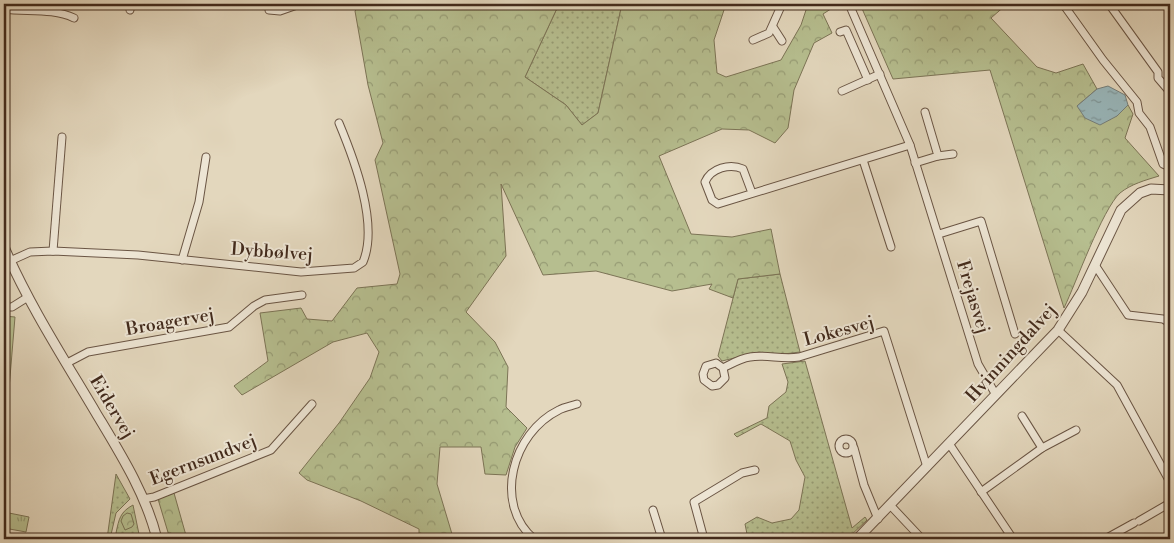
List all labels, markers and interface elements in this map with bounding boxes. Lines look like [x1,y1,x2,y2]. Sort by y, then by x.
street label: Dybbølvej [230,238,314,266]
street label: Frejasvej [951,258,995,336]
street label: Hvinningdalvej [961,299,1061,407]
street label: Broagervej [123,303,216,341]
street label: Lokesvej [801,311,877,351]
street label: Eidervej [84,371,140,443]
street label: Egernsundvej [146,429,260,491]

